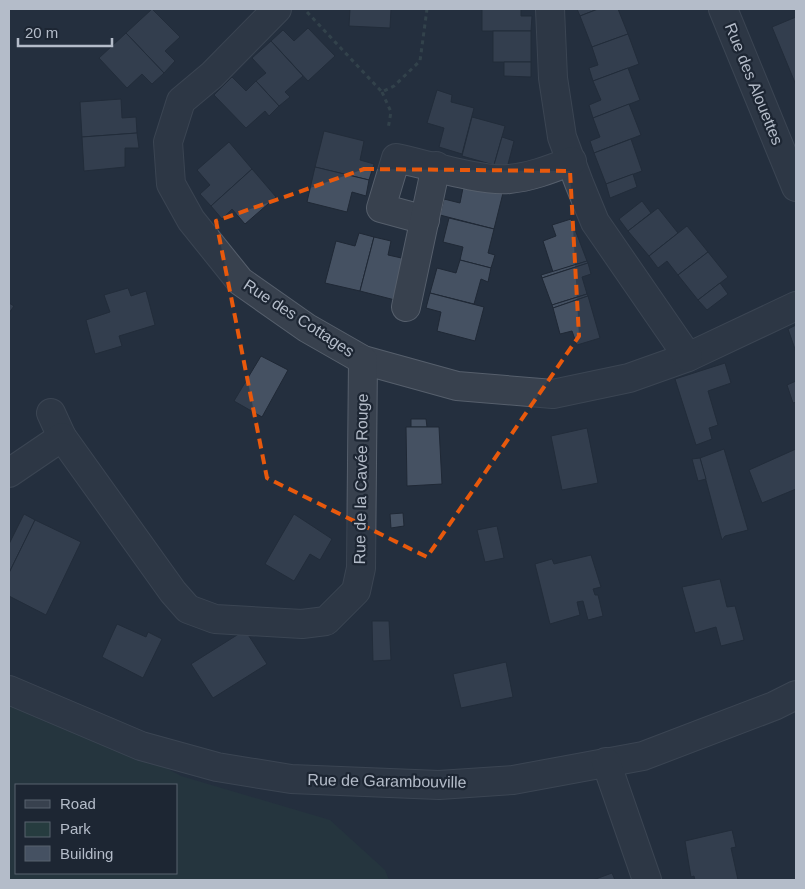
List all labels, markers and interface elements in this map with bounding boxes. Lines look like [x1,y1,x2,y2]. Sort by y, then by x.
scale bar [18,15,111,47]
street label: Rue des Alouettes [722,21,786,147]
text: 20 m [25,24,58,41]
street label: Rue des Cottages [241,276,357,360]
street label: Rue de la Cavée Rouge [351,393,371,565]
street label: Rue de Garambouville [307,771,467,791]
legend [15,784,178,874]
text: Road [60,795,96,812]
text: Park [60,820,91,837]
text: Building [60,845,113,862]

